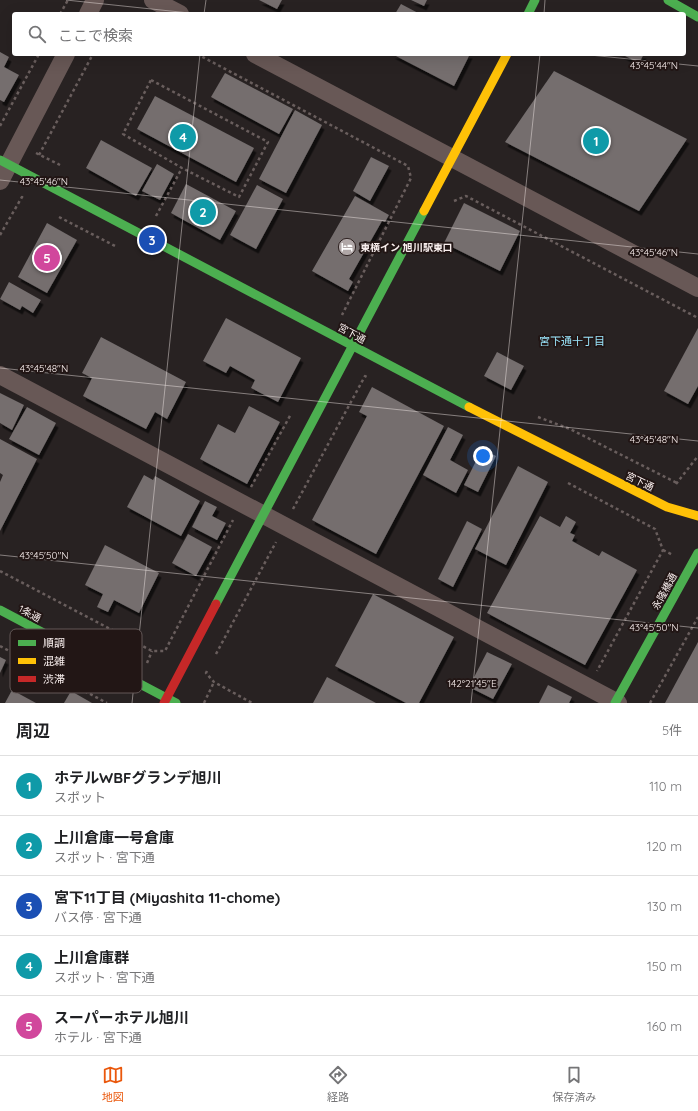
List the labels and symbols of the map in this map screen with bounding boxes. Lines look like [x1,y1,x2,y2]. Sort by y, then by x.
text: 43°45'44"N [630,59,678,72]
pin: 4 [170,122,196,152]
pin: 1 [583,126,609,156]
text: 43°45'46"N [20,175,68,188]
pin: 2 [190,197,216,227]
pin: 3 [139,225,165,255]
hotel icon: 東横イン 旭川駅東口 [337,237,357,257]
place label: 東横イン 旭川駅東口 [360,241,453,254]
pin: 5 [34,243,60,273]
text: 43°45'46"N [630,246,678,259]
street label: 宮下通 [335,321,368,346]
district label: 宮下通十丁目 [539,334,605,348]
text: 43°45'48"N [20,362,68,375]
text: 43°45'48"N [630,433,678,446]
your location [473,446,493,466]
street label: 宮下通 [623,469,656,494]
text: 43°45'50"N [19,549,69,562]
street label: 永隆橋通 [649,571,680,612]
street label: 1条通 [16,602,43,625]
text: 43°45'50"N [629,621,679,634]
legend [10,629,142,693]
text: 順調 [43,636,65,650]
text: 混雑 [43,654,65,668]
text: 渋滞 [43,672,65,686]
text: 142°21'45"E [447,677,497,690]

